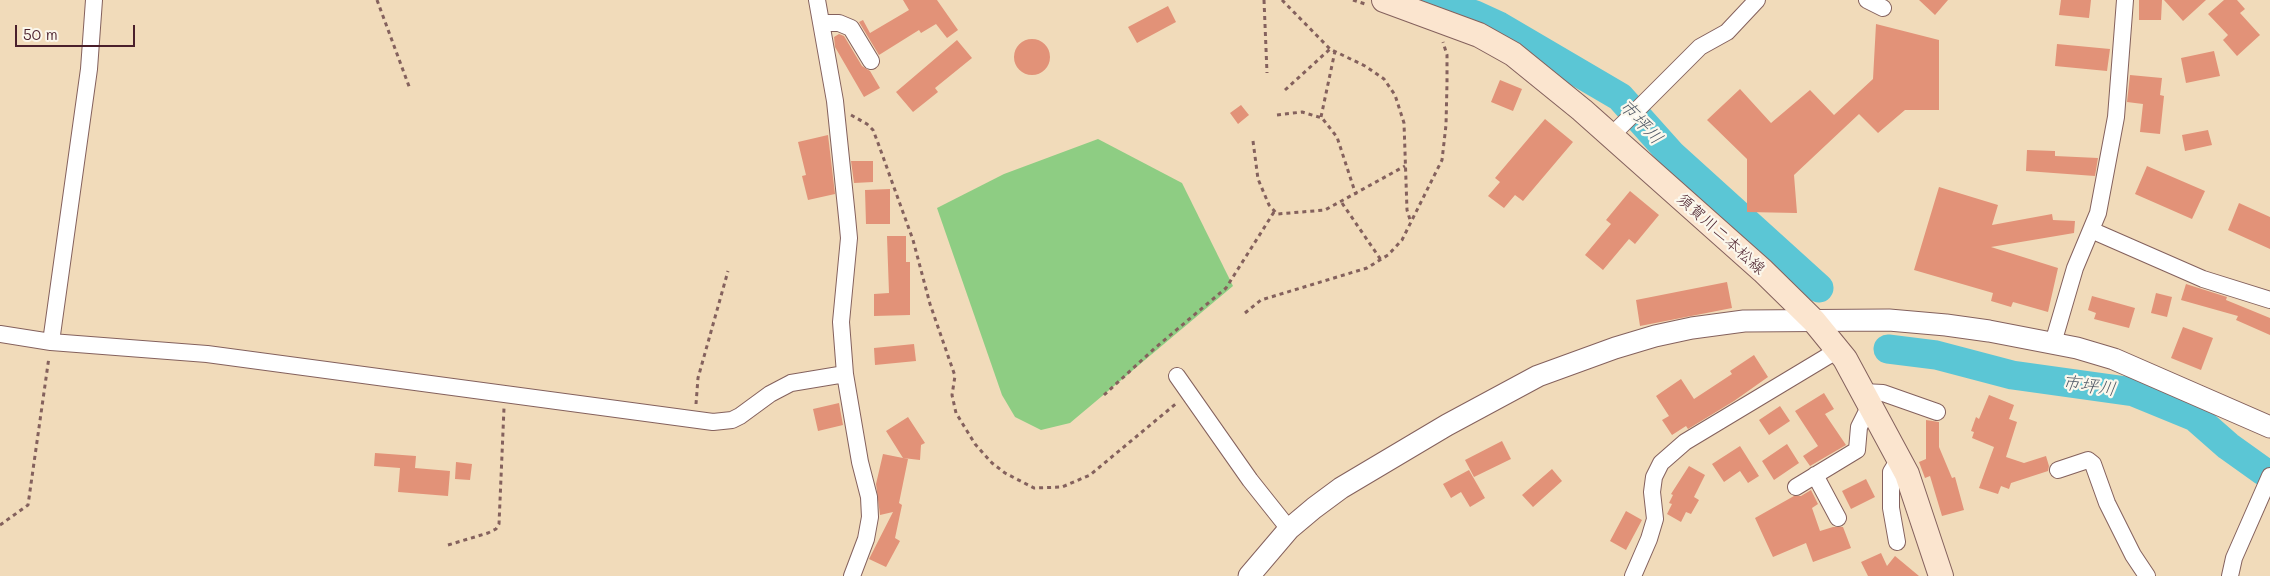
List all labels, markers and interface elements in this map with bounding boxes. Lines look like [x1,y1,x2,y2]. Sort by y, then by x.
scale bar [18,15,138,47]
text: 50 m [23,24,58,44]
water label: 市坪川 [1615,95,1667,149]
street label: 須賀川二本松線 [1673,189,1769,279]
water label: 市坪川 [2061,372,2117,400]

